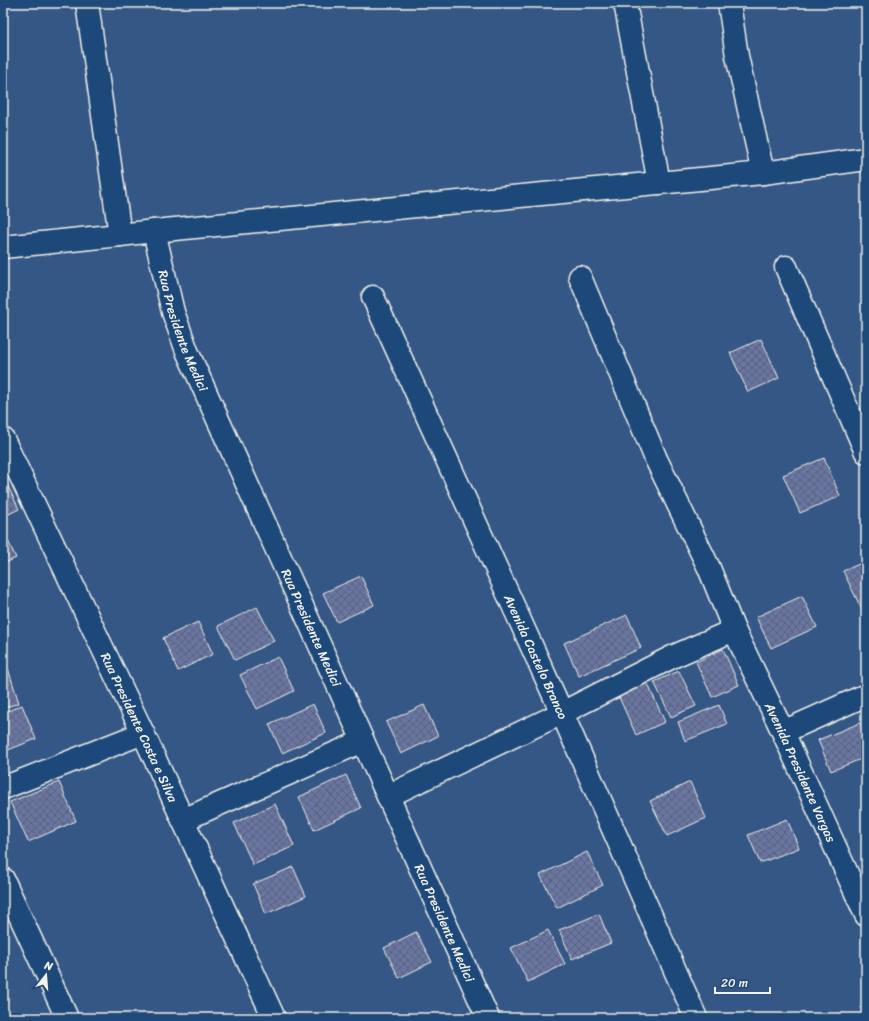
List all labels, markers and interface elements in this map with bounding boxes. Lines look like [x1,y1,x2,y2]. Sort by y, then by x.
street label: Rua Presidente Medici [152,268,215,396]
street label: Rua Presidente Medici [275,565,348,691]
street label: Avenida Castelo Branco [497,590,575,723]
street label: Rua Presidente Costa e Silva [94,649,184,806]
street label: Avenida Presidente Vargas [758,697,842,846]
street label: Rua Presidente Medici [408,860,481,986]
north arrow [26,955,66,995]
text: N [41,955,56,976]
scale bar [715,969,770,995]
text: 20 m [721,972,748,994]

